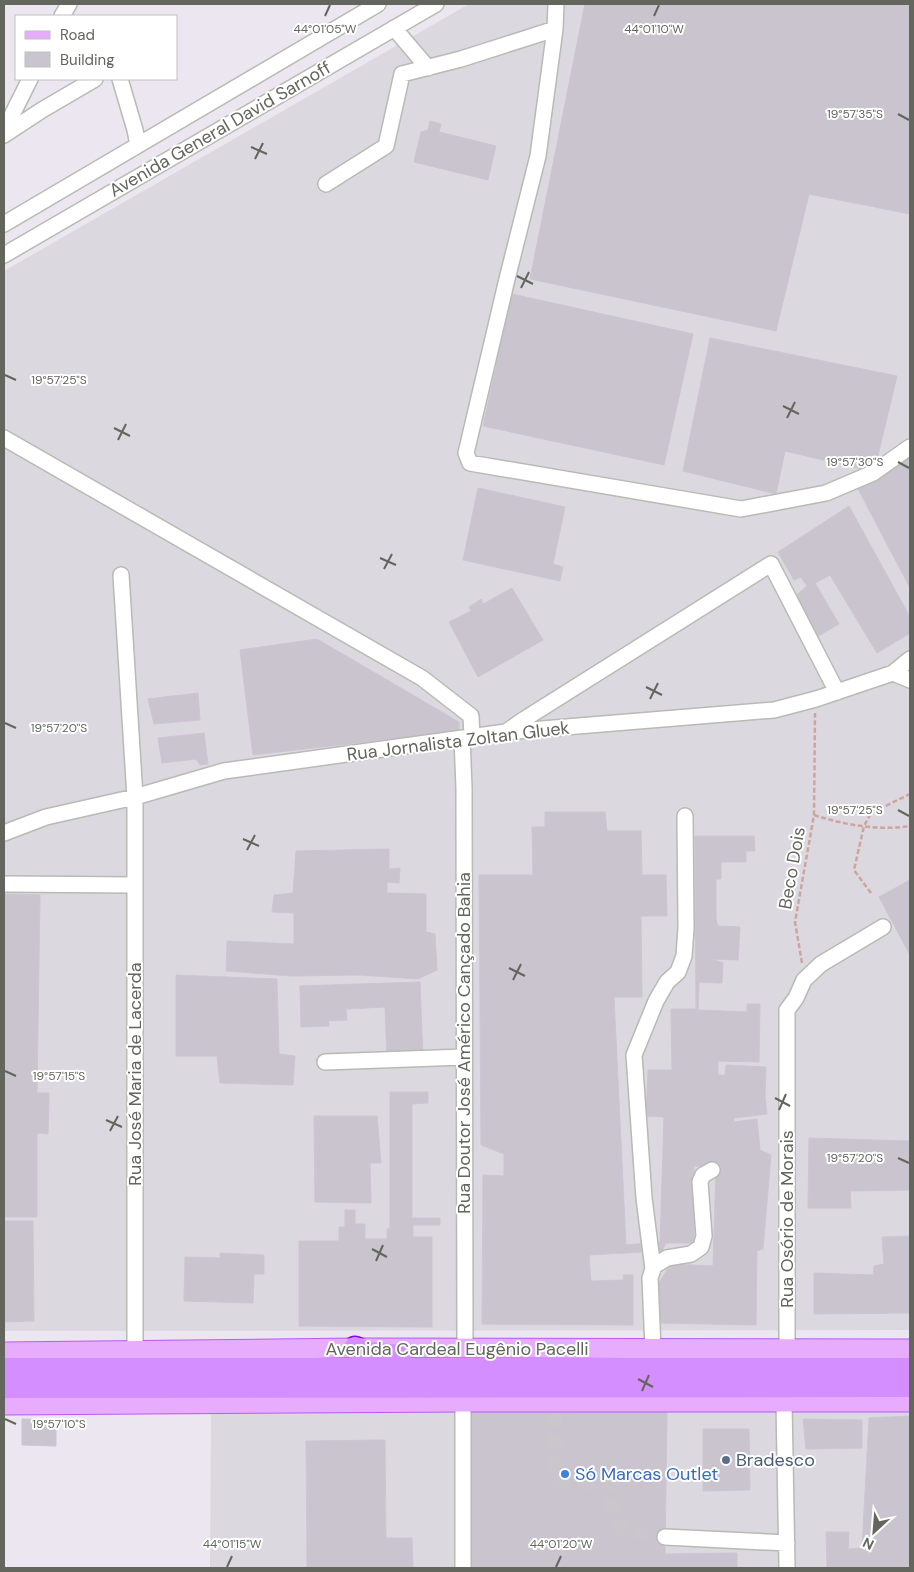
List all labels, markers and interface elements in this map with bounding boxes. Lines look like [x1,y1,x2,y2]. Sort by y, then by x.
legend [15,15,178,80]
text: 44°01'05"W [294,21,357,37]
text: 44°01'10"W [624,21,684,37]
text: Road [60,25,95,45]
text: Building [60,50,115,70]
street label: Avenida General David Sarnoff [105,56,335,202]
text: 19°57'35"S [827,106,883,122]
text: 19°57'25"S [31,372,87,388]
text: 19°57'30"S [827,454,884,470]
street label: Rua Jornalista Zoltan Gluek [345,715,571,767]
text: 19°57'20"S [31,720,87,736]
text: 19°57'25"S [827,802,883,818]
street label: Beco Dois [773,825,811,911]
street label: Rua Doutor José Américo Cançado Bahia [452,872,476,1214]
street label: Rua José Maria de Lacerda [123,962,147,1186]
text: 19°57'15"S [33,1068,85,1084]
street label: Rua Osório de Morais [775,1130,799,1308]
text: 19°57'20"S [827,1150,883,1166]
street label: Avenida Cardeal Eugênio Pacelli [325,1337,589,1361]
text: 19°57'10"S [32,1416,86,1432]
place label: Bradesco [736,1448,815,1472]
marker: Bradesco [720,1454,732,1466]
place label: Só Marcas Outlet [575,1462,718,1486]
marker: Só Marcas Outlet [559,1468,571,1480]
north arrow [849,1507,899,1557]
text: N [860,1533,877,1554]
text: 44°01'15"W [203,1536,262,1552]
text: 44°01'20"W [530,1536,593,1552]

